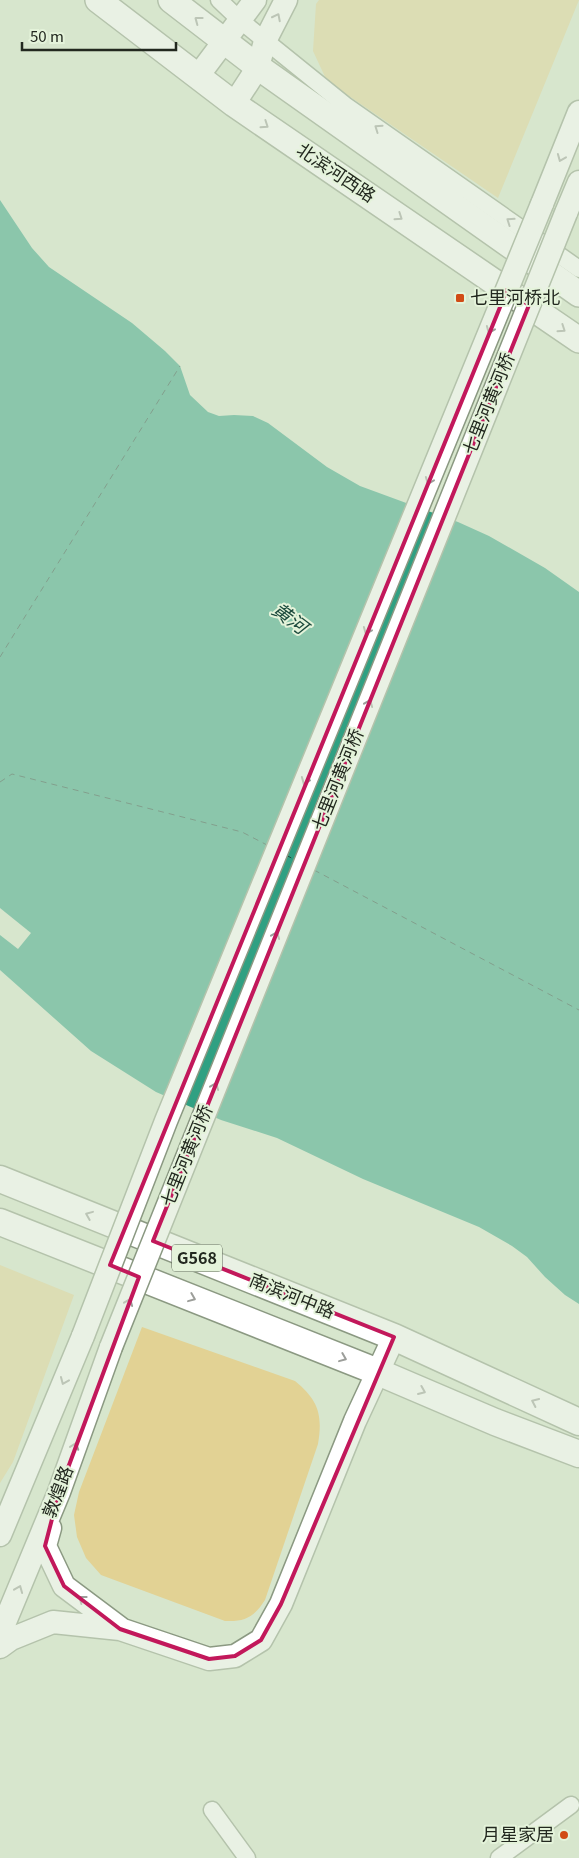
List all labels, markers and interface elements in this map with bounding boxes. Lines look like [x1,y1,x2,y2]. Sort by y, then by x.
one-way arrow [271,13,281,22]
one-way arrow [194,17,204,26]
scale bar [22,20,176,52]
text: 50 m [30,25,64,46]
one-way arrow [260,119,269,128]
one-way arrow [374,125,383,134]
street label: 北滨河西路 [293,135,382,207]
one-way arrow [557,153,567,162]
one-way arrow [394,211,403,220]
one-way arrow [507,218,516,227]
place label: 七里河桥北 [470,283,560,309]
marker: 七里河桥北 [454,292,466,304]
one-way arrow [556,323,566,332]
one-way arrow [486,325,497,334]
street label: 七里河黄河桥 [455,348,519,458]
one-way arrow [424,476,434,484]
water label: 黄河 [268,595,317,641]
one-way arrow [363,626,373,635]
one-way arrow [363,699,373,708]
street label: 七里河黄河桥 [304,724,368,834]
one-way arrow [301,776,312,785]
one-way arrow [269,931,280,940]
one-way arrow [209,1082,219,1091]
street label: 七里河黄河桥 [153,1100,217,1210]
one-way arrow [85,1211,94,1221]
road number: G568 [172,1244,222,1272]
street label: 南滨河中路 [246,1265,339,1323]
one-way arrow [187,1292,196,1302]
one-way arrow [123,1298,133,1307]
one-way arrow [338,1352,347,1362]
one-way arrow [60,1376,70,1385]
one-way arrow [417,1384,426,1395]
one-way arrow [531,1397,540,1408]
one-way arrow [69,1442,79,1451]
street label: 敦煌路 [34,1461,78,1521]
one-way arrow [12,1585,23,1594]
one-way arrow [78,1596,87,1605]
place label: 月星家居 [482,1820,554,1846]
marker: 月星家居 [558,1829,570,1841]

